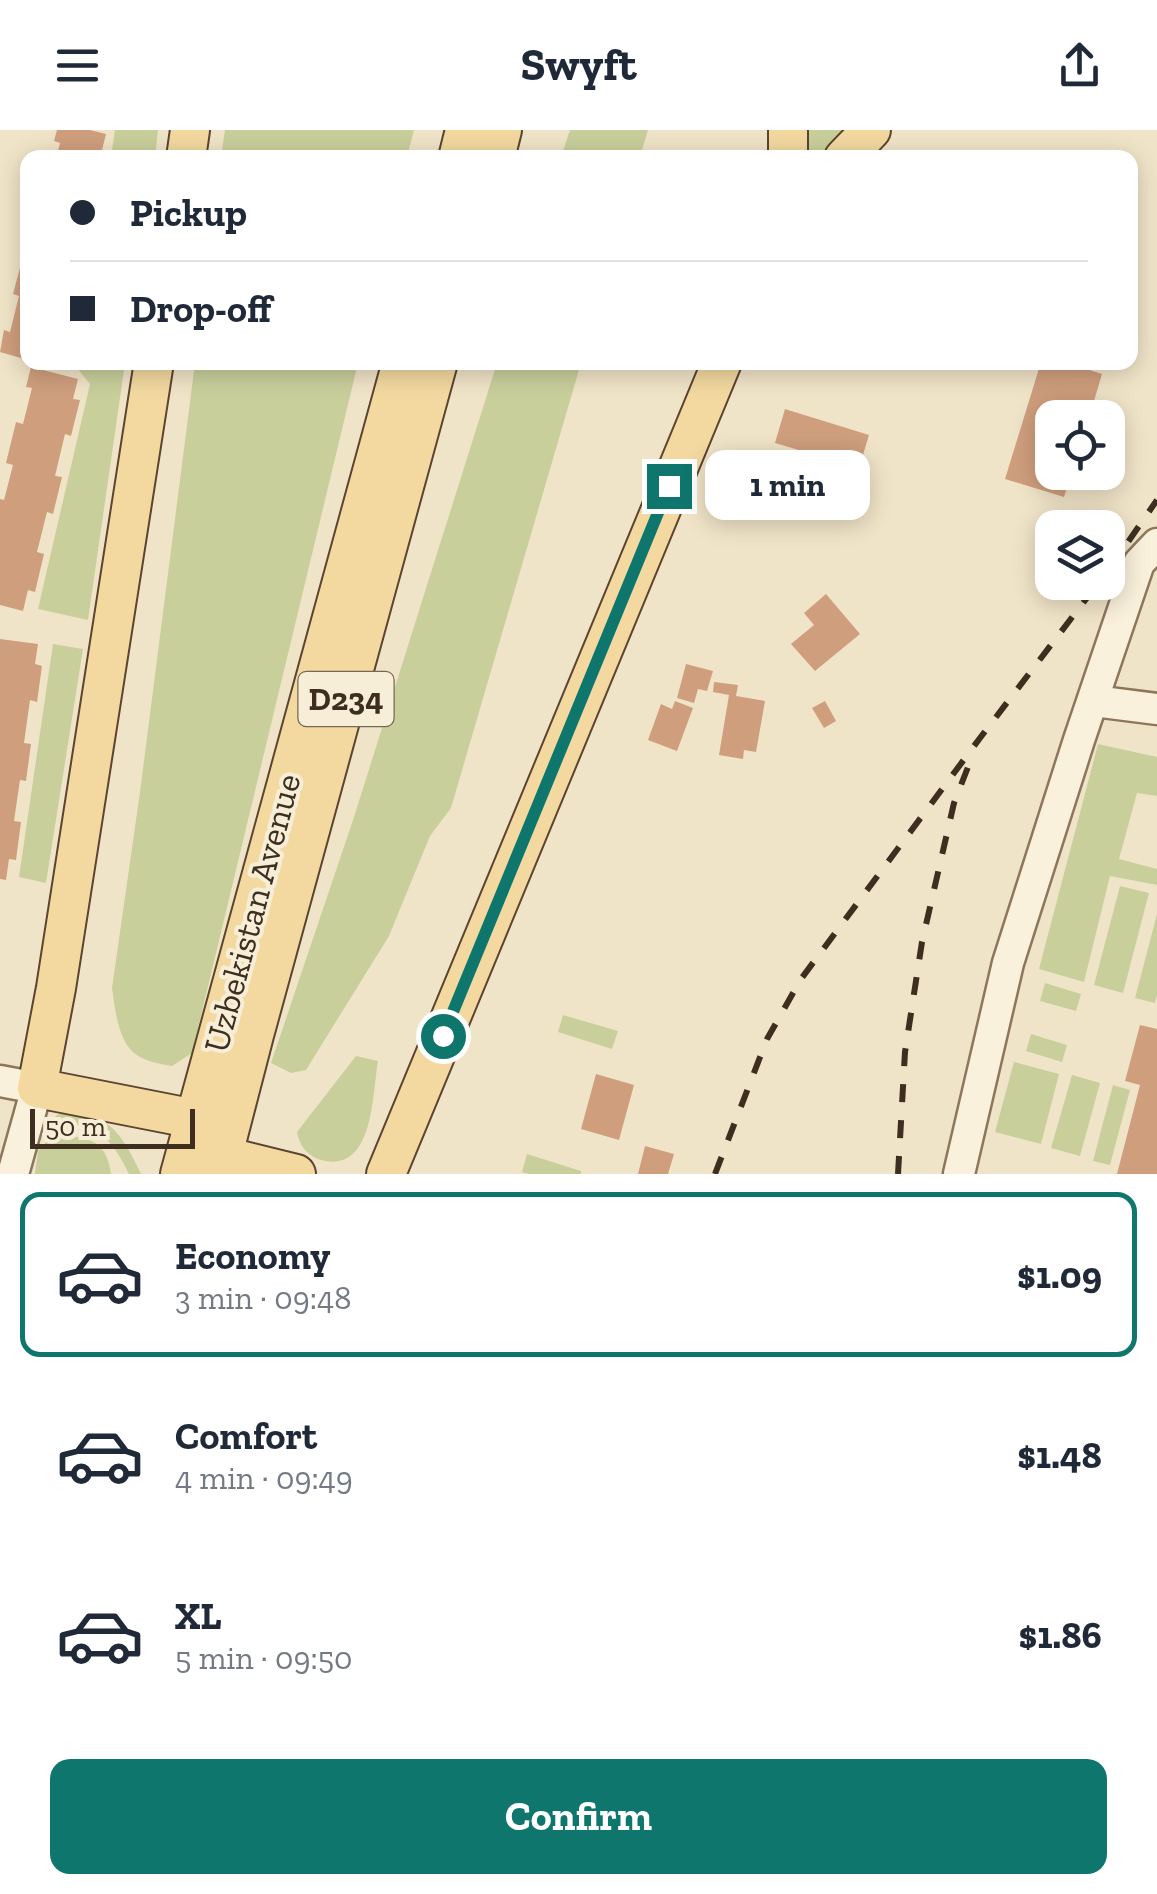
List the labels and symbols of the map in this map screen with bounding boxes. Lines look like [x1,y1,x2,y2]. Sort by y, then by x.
callout: 1 min [704,451,869,521]
route end [647,464,692,509]
road number: D234 [298,672,394,726]
street label: Uzbekistan Avenue [195,769,309,1057]
route start [421,1014,466,1059]
scale bar [30,1104,195,1148]

